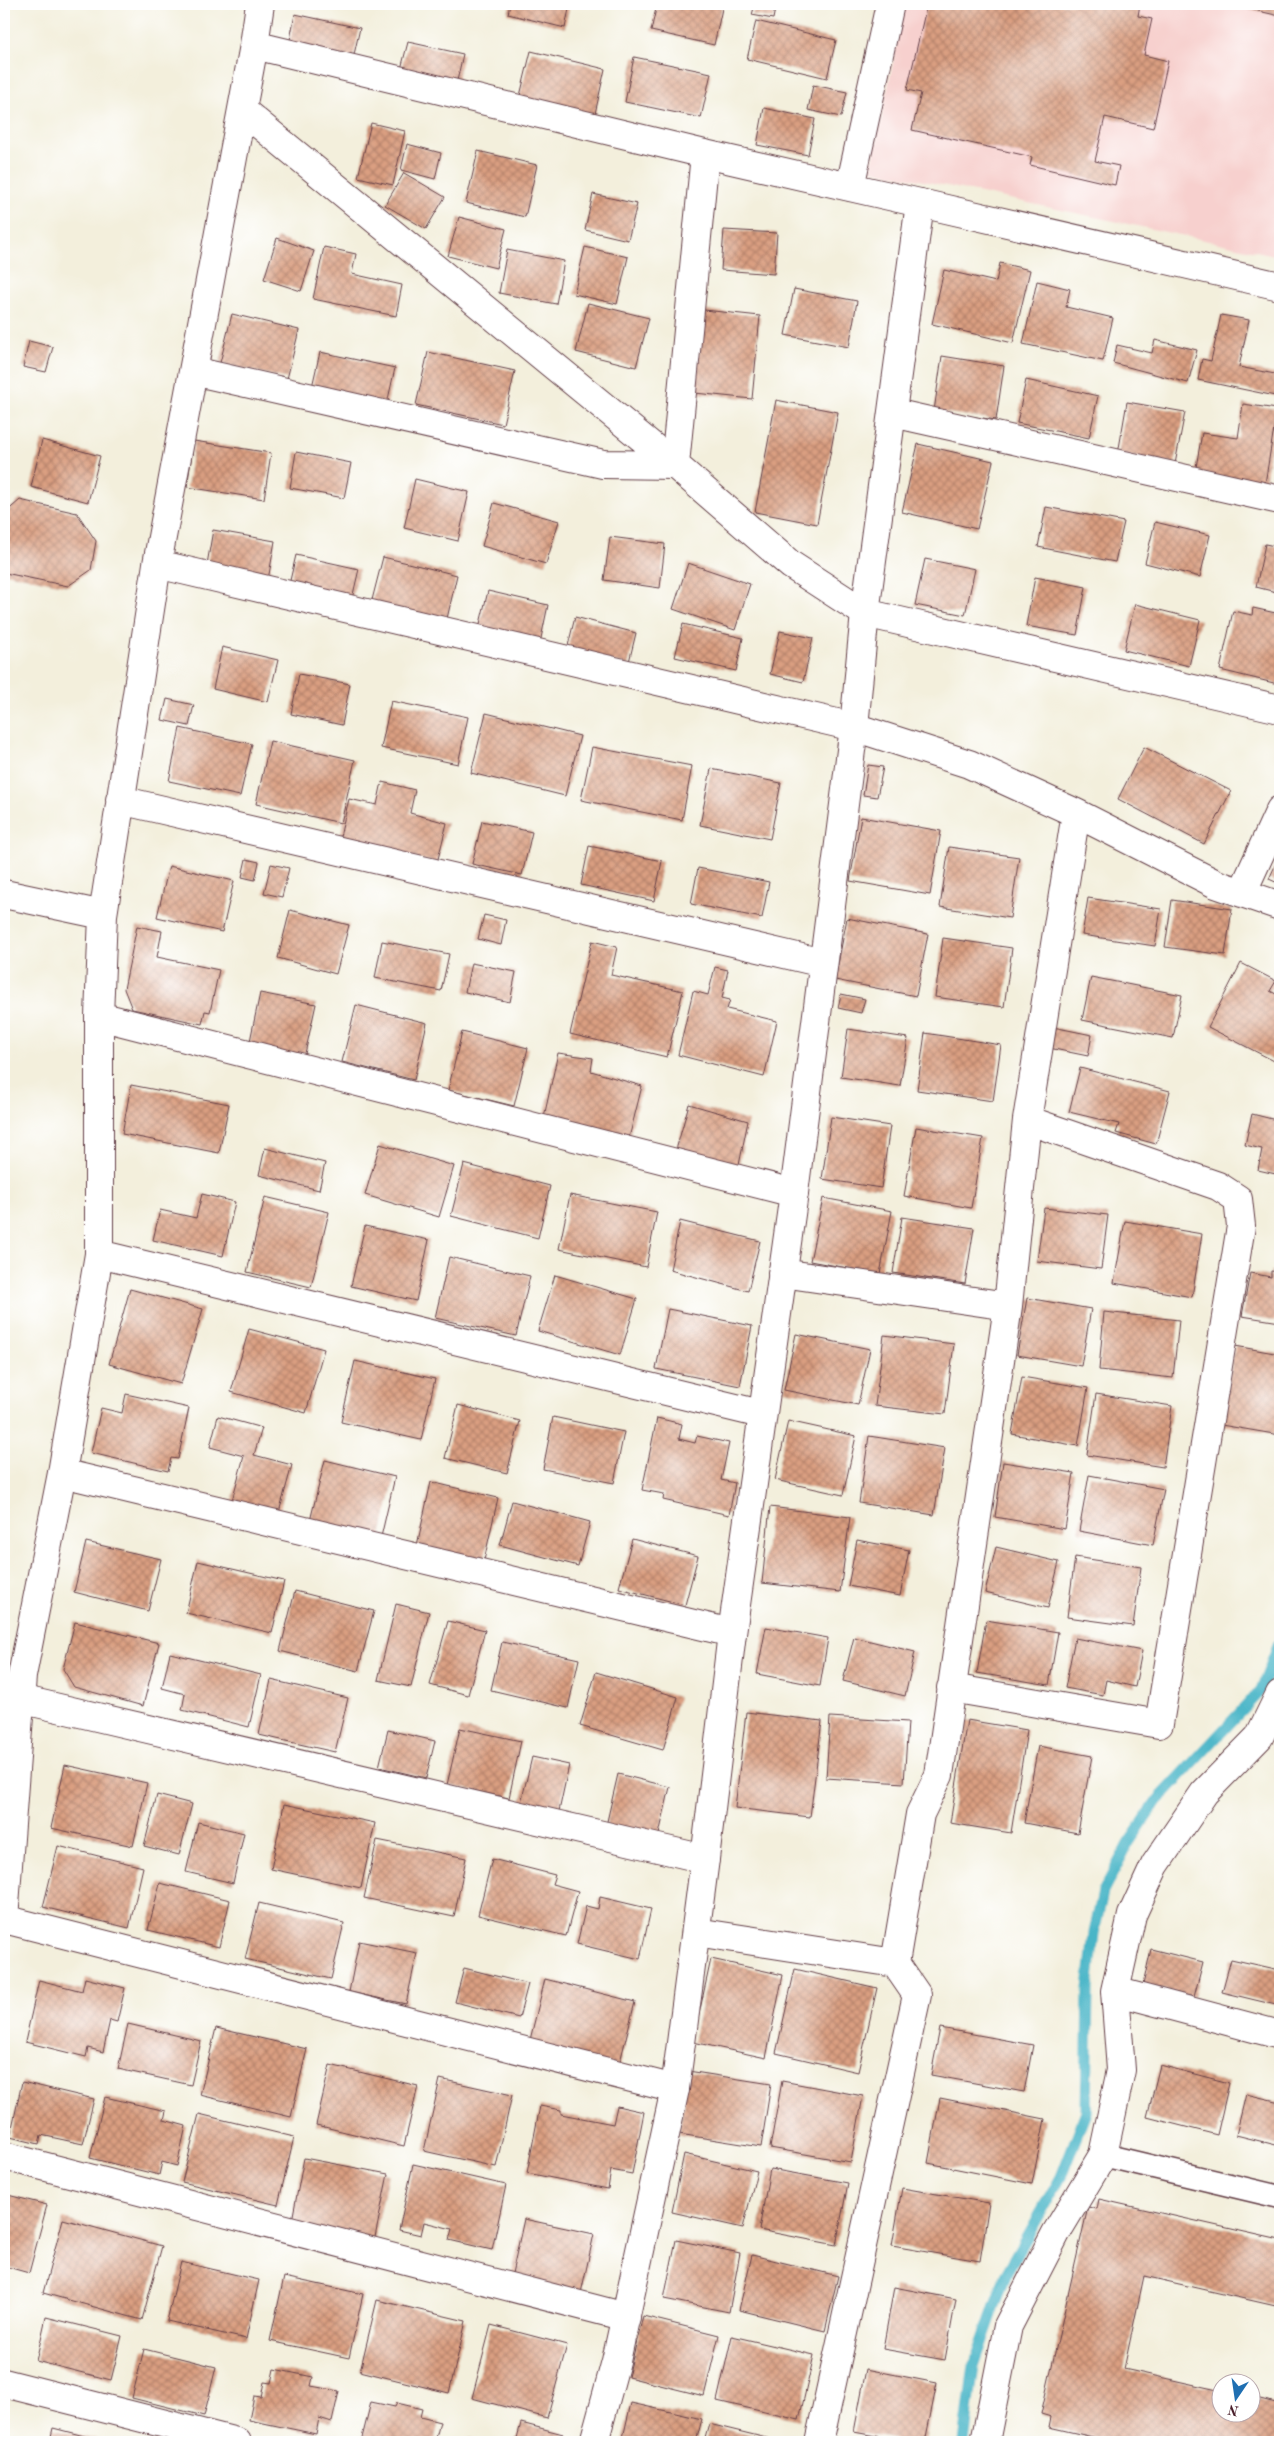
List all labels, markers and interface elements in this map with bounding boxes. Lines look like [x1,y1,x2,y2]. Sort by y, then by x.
north arrow [1212,2374,1262,2424]
text: N [1226,2402,1240,2418]

